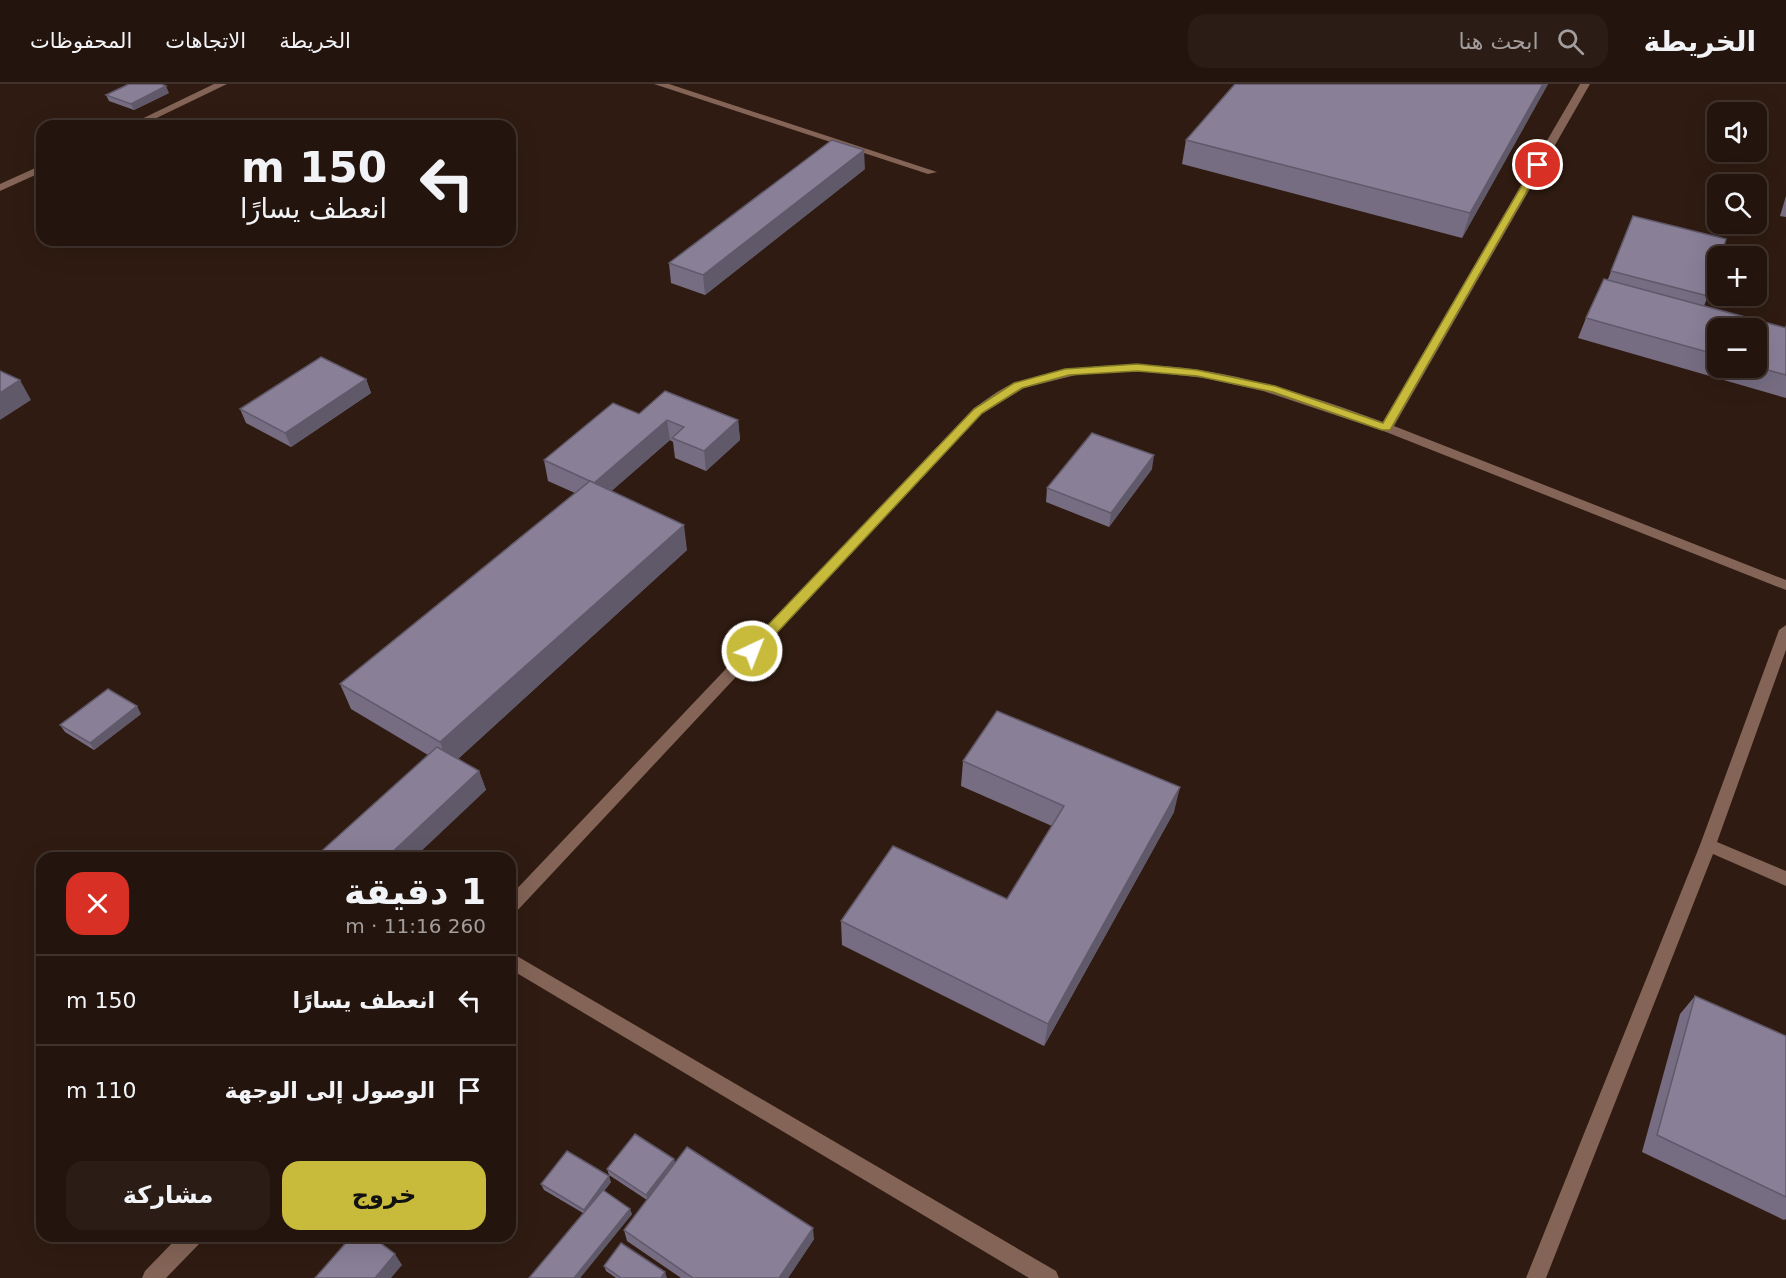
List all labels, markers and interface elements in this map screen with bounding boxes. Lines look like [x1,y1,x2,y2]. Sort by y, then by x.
search box [1188,14,1608,68]
icon: search [1554,25,1587,58]
text: الخريطة [1644,25,1756,58]
text: المحفوظات [30,29,132,53]
text: الاتجاهات [165,29,246,53]
text: الخريطة [279,29,351,53]
text: ابحث هنا [1459,29,1539,54]
map controls [1707,102,1767,378]
button: sound [1707,102,1767,162]
pin [1512,139,1563,190]
text: 150 m [241,143,387,192]
icon: left [408,144,486,222]
icon: arrive [1521,148,1554,181]
button: search [1707,174,1767,234]
text: انعطف يسارًا [240,193,387,224]
button: + [1707,246,1767,306]
button: − [1707,318,1767,378]
position arrow [720,619,784,683]
text: 1 دقيقة [344,871,486,912]
button: close [66,872,129,935]
text: 260 m · 11:16 [345,914,486,938]
icon: left [453,984,486,1017]
text: 150 m [66,988,136,1013]
text: انعطف يسارًا [292,988,435,1013]
icon: arrive [453,1074,486,1107]
text: 110 m [66,1078,136,1103]
text: الوصول إلى الوجهة [225,1078,435,1103]
button: مشاركة [66,1161,270,1230]
button: خروج [282,1161,486,1230]

